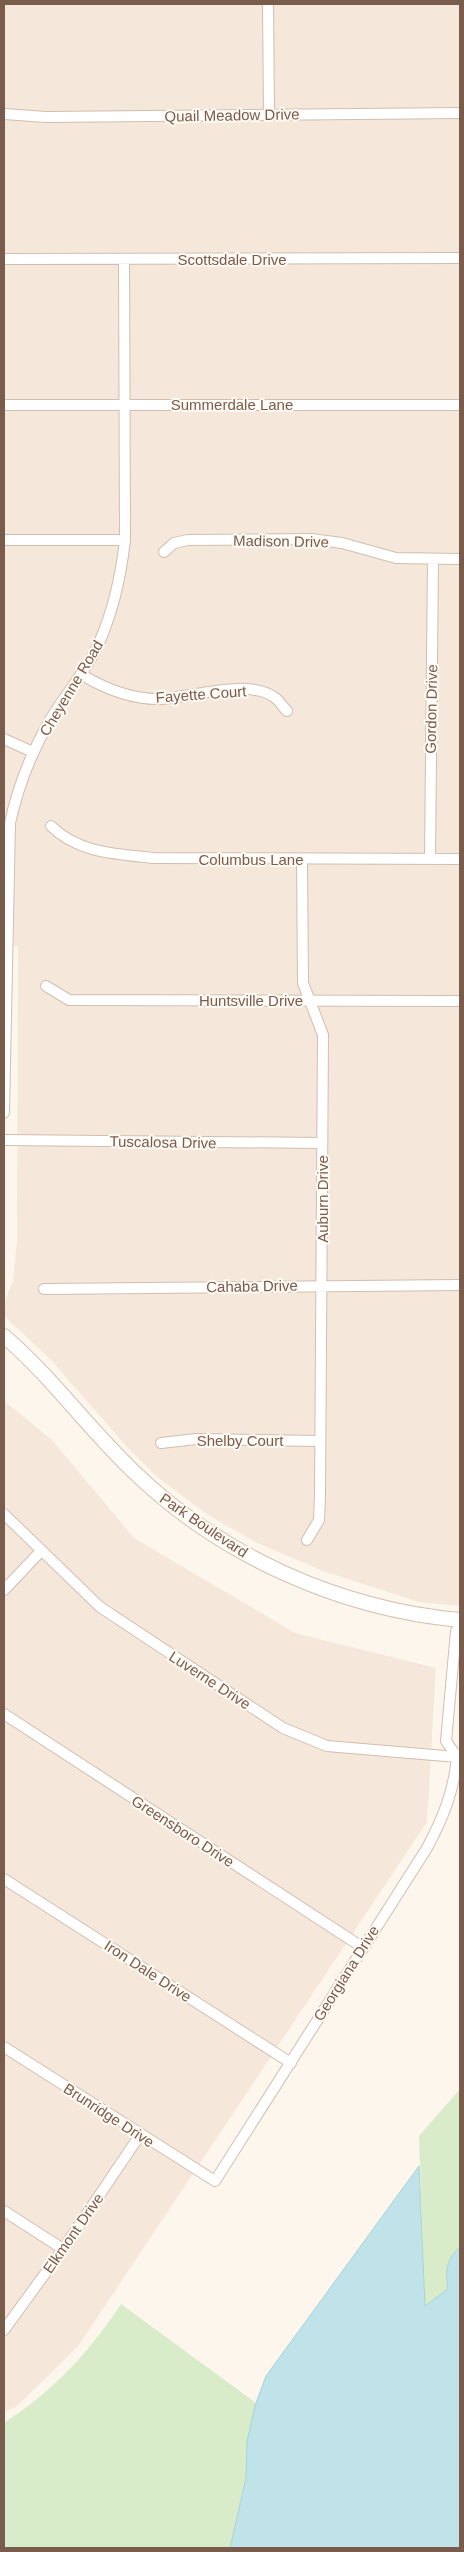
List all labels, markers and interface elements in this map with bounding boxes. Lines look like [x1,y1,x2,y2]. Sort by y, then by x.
street label: Quail Meadow Drive [164,105,300,125]
street label: Scottsdale Drive [177,251,287,268]
street label: Summerdale Lane [171,396,293,413]
street label: Madison Drive [233,532,329,550]
street label: Cheyenne Road [36,637,106,739]
street label: Gordon Drive [422,664,440,754]
street label: Fayette Court [155,682,248,706]
street label: Columbus Lane [198,851,304,868]
street label: Huntsville Drive [199,992,303,1009]
street label: Tuscalosa Drive [109,1133,217,1151]
street label: Auburn Drive [314,1155,331,1243]
street label: Cahaba Drive [206,1277,298,1295]
street label: Shelby Court [197,1432,284,1449]
street label: Park Boulevard [157,1489,251,1561]
street label: Luverne Drive [166,1647,254,1713]
street label: Greensboro Drive [129,1792,237,1870]
street label: Georgiana Drive [310,1922,382,2024]
street label: Iron Dale Drive [101,1937,195,2005]
street label: Brunridge Drive [61,2079,157,2151]
street label: Elkmont Drive [39,2190,107,2276]

